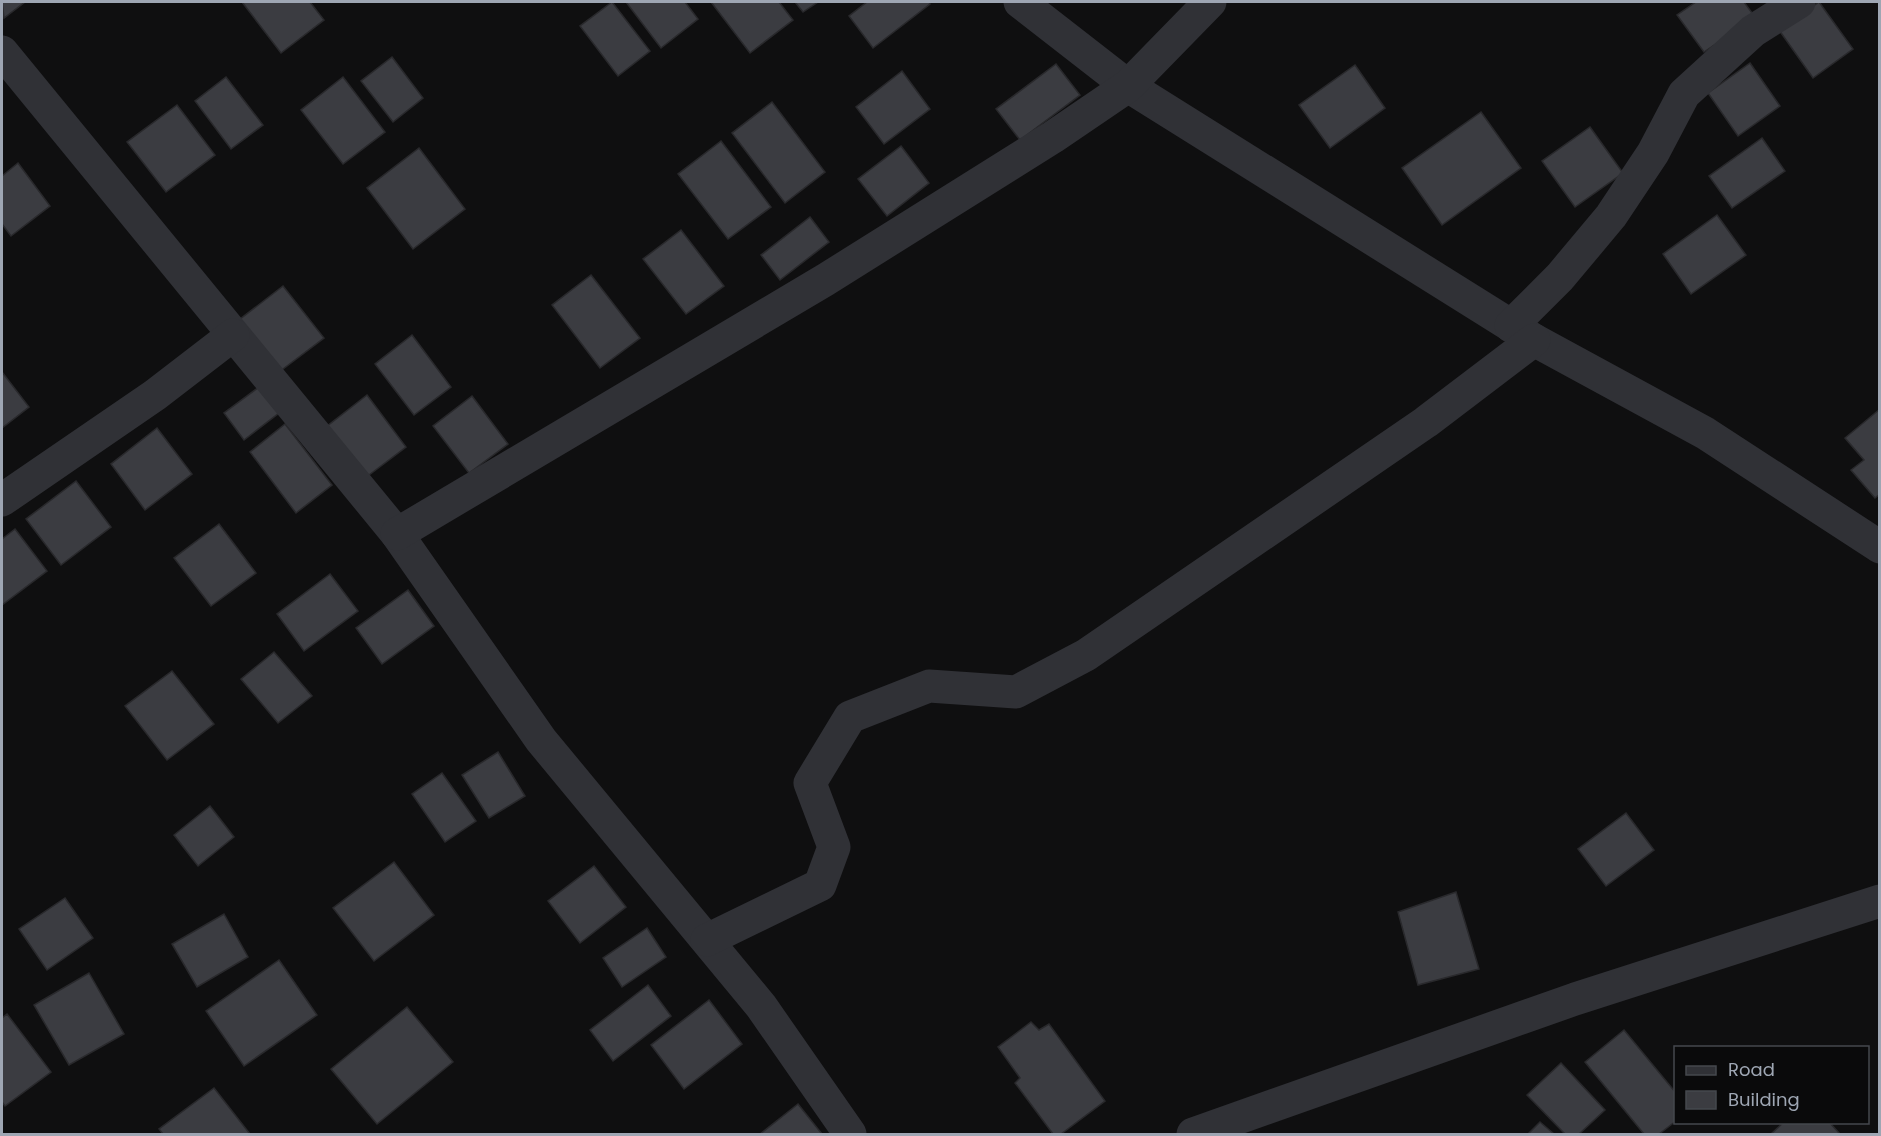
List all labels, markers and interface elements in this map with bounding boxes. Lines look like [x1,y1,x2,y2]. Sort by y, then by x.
legend [1674,1046,1869,1124]
text: Road [1728,1057,1775,1082]
text: Building [1728,1087,1800,1112]

